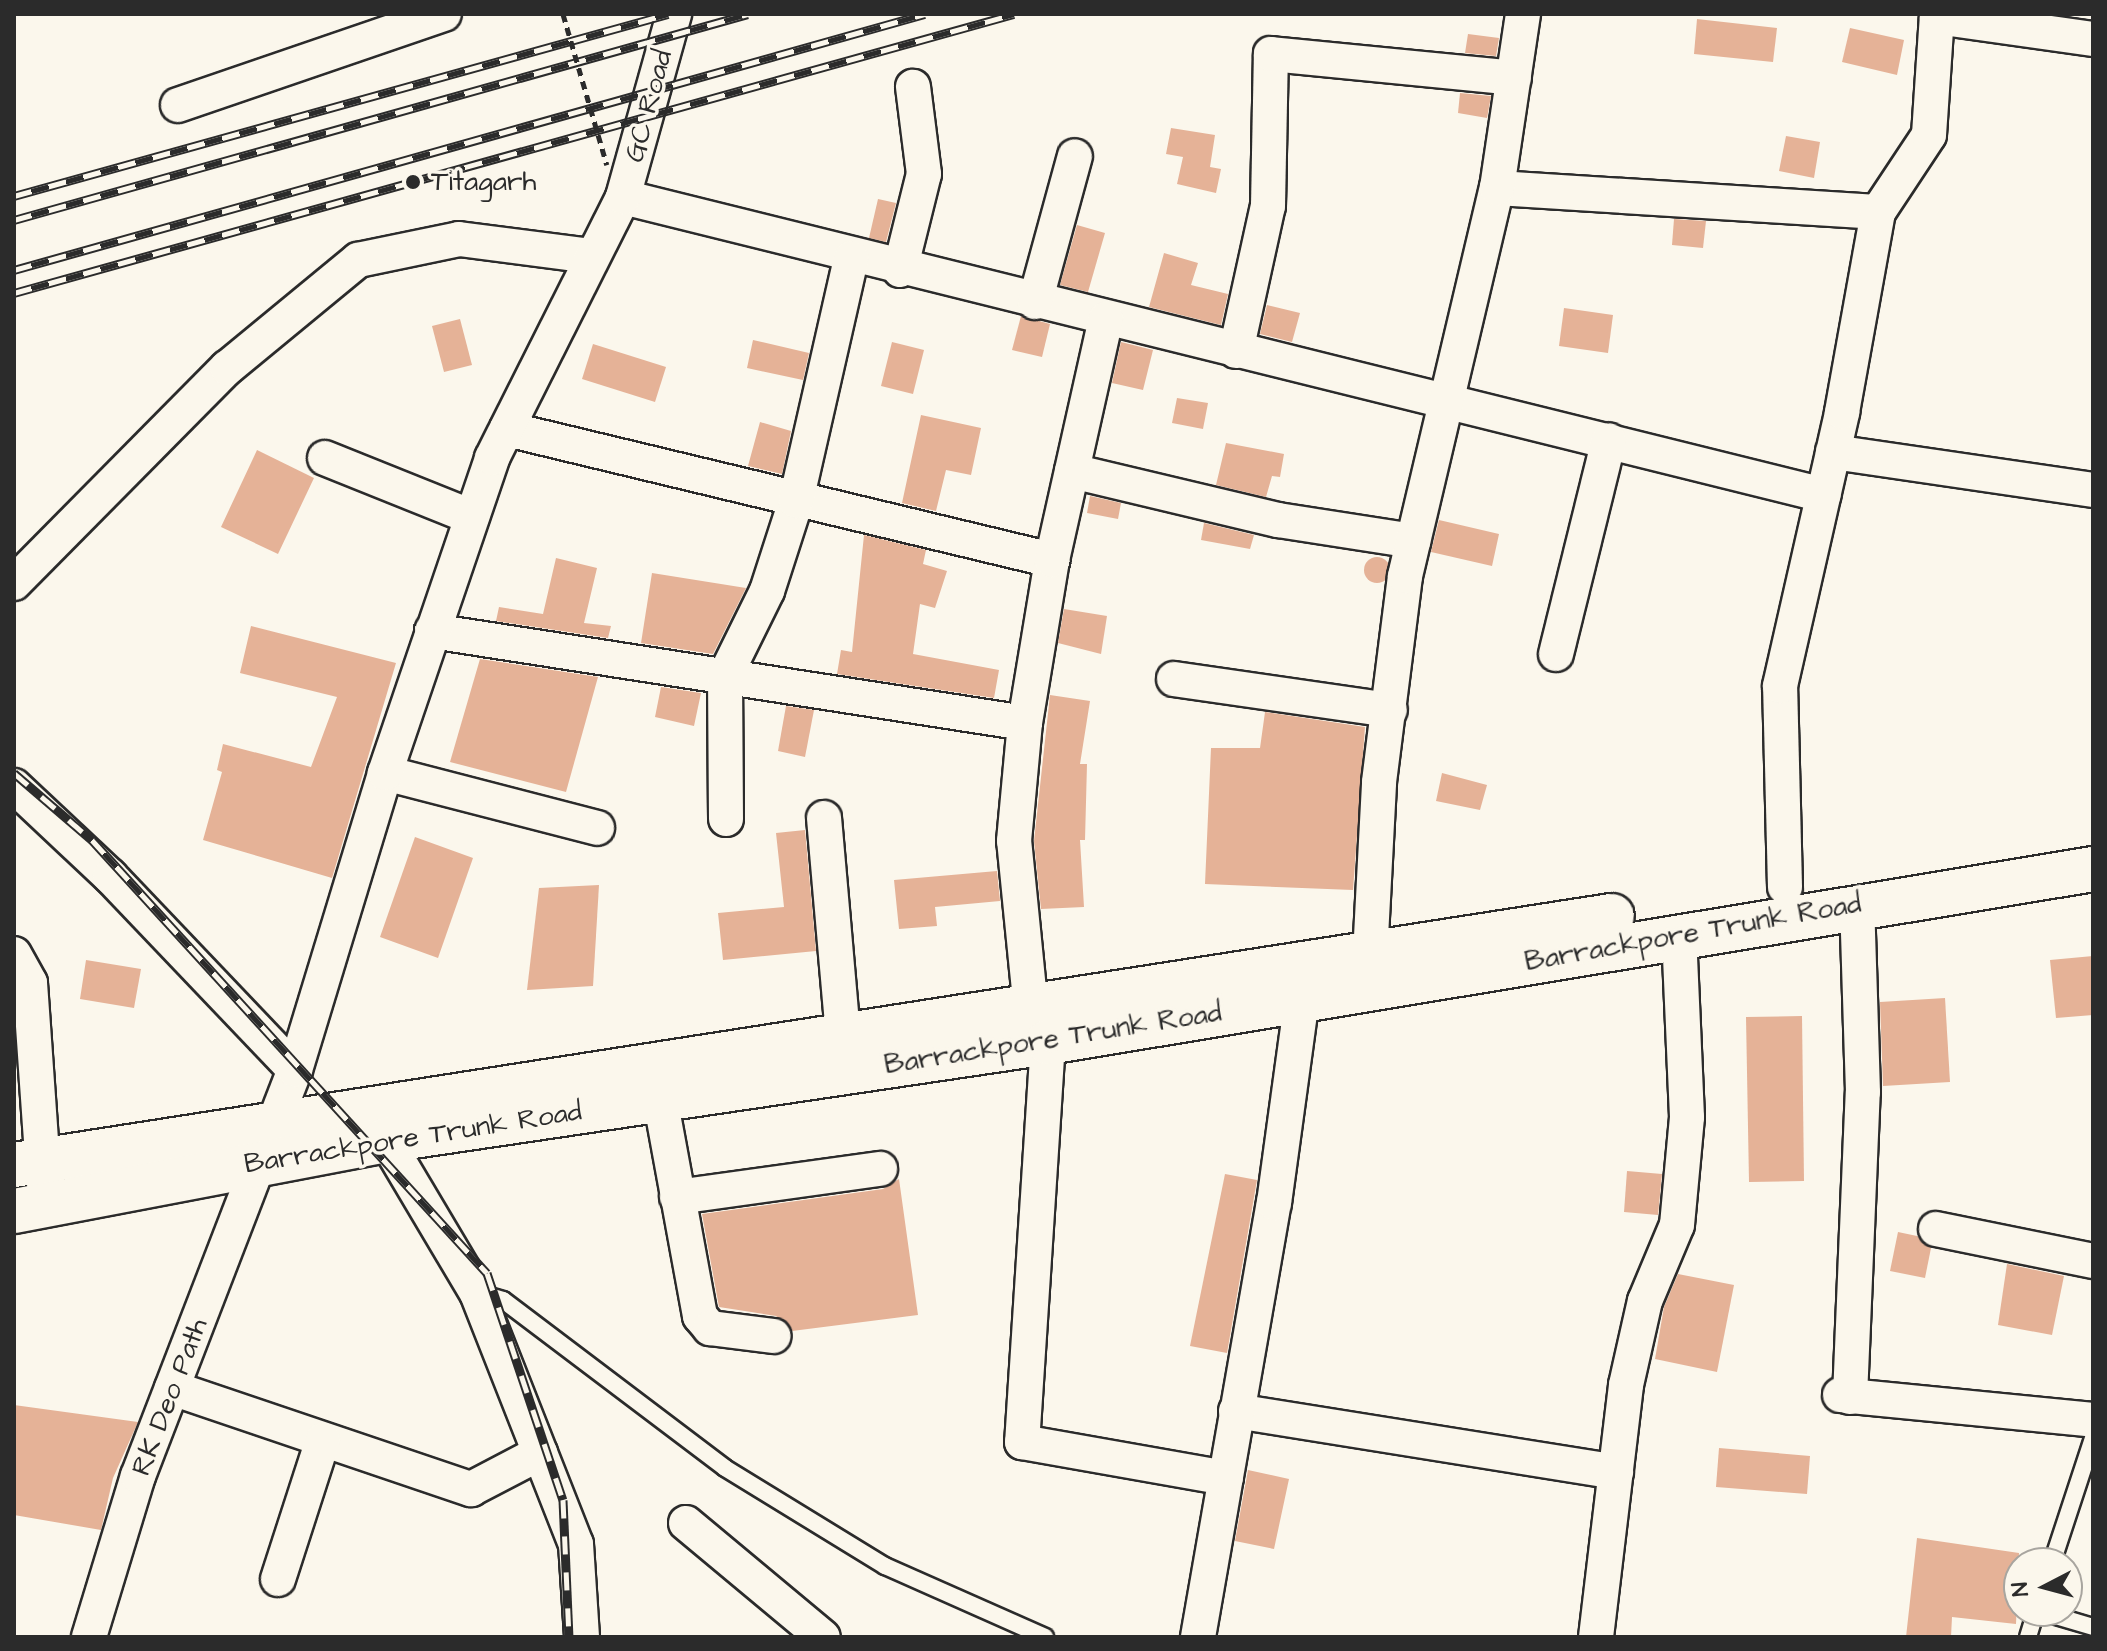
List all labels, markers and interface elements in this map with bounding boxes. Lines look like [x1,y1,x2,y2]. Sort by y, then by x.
street label: GC Road [618,46,680,166]
place label: Titagarh [431,165,536,199]
marker: Titagarh [402,171,424,193]
street label: Barrackpore Trunk Road [1522,887,1864,979]
street label: Barrackpore Trunk Road [882,996,1224,1082]
street label: Barrackpore Trunk Road [242,1095,584,1181]
street label: RK Deo Path [125,1314,215,1480]
north arrow [2003,1547,2083,1627]
text: N [2004,1581,2037,1598]

